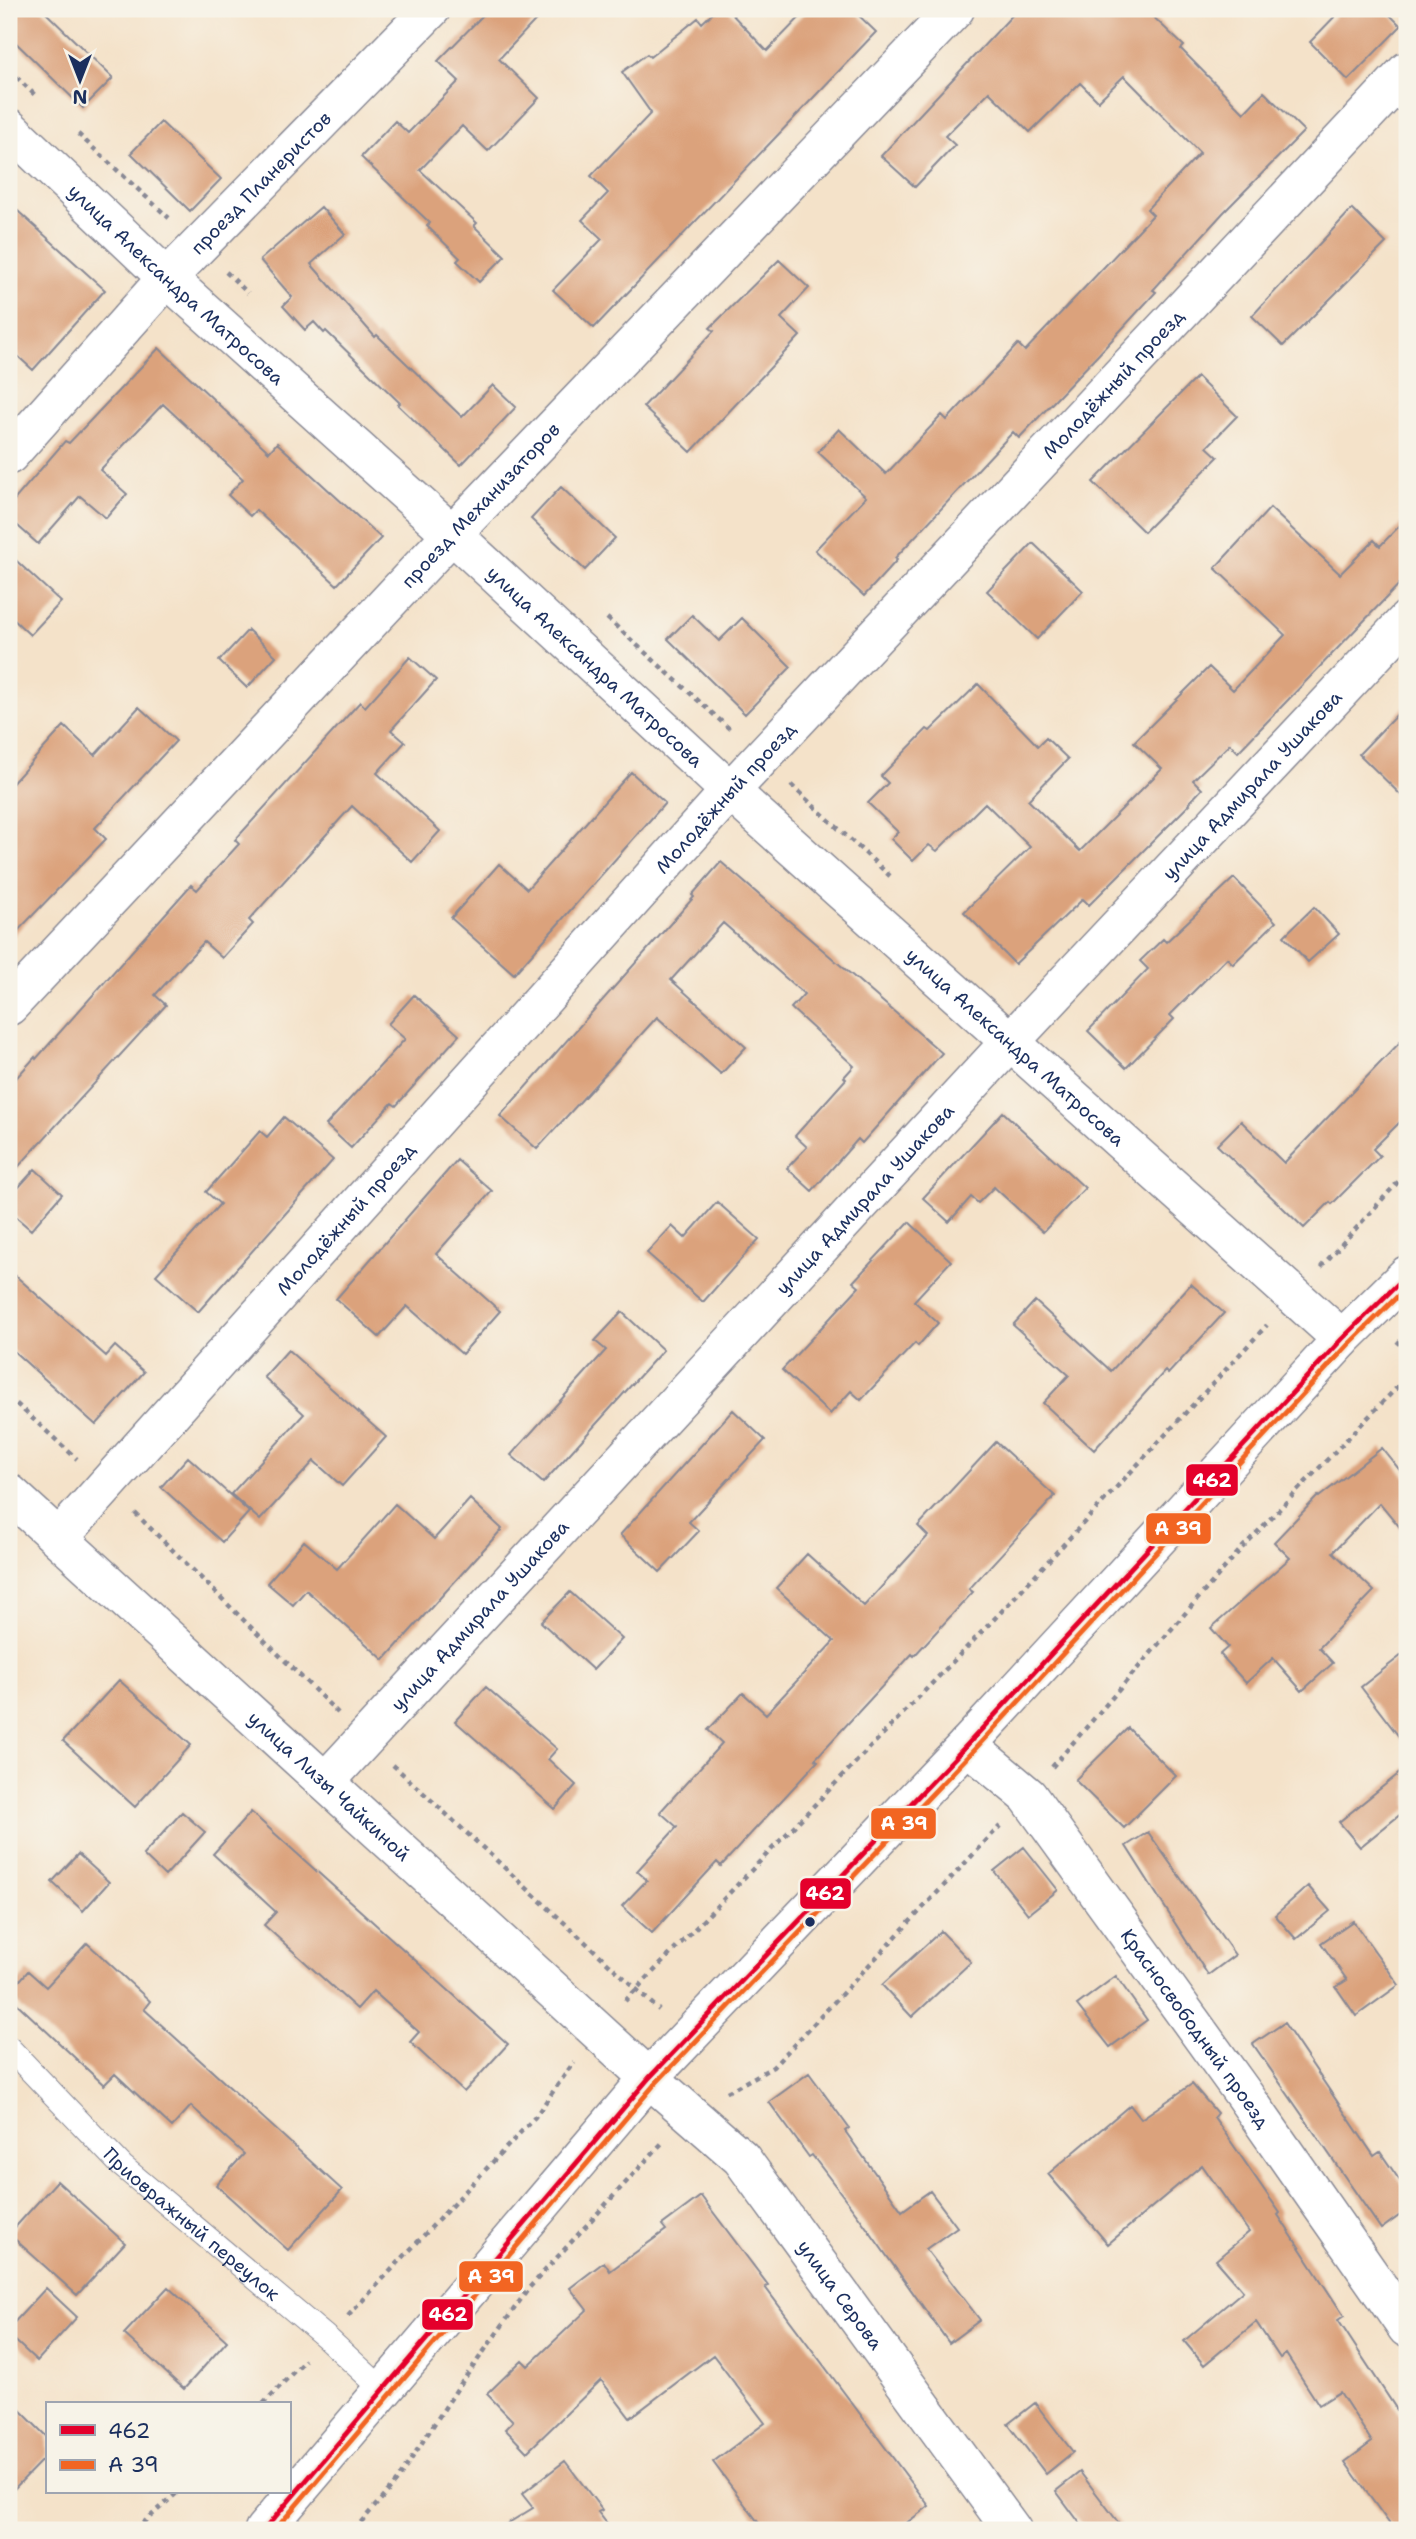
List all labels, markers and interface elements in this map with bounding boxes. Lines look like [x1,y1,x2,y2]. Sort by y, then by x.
north arrow [46,46,116,116]
text: N [72,84,88,109]
street label: проезд Планеристов [185,106,337,260]
street label: улица Александра Матросова [63,179,290,391]
street label: Молодёжный проезд [1037,304,1190,464]
street label: проезд Механизаторов [396,417,565,593]
street label: улица Александра Матросова [482,561,708,773]
street label: улица Адмирала Ушакова [1157,685,1348,885]
street label: Молодёжный проезд [650,717,801,879]
street label: улица Александра Матросова [901,943,1130,1152]
street label: улица Адмирала Ушакова [770,1098,960,1300]
street label: Молодёжный проезд [271,1138,421,1301]
line badge: 462 [1185,1463,1239,1497]
text: 462 [1192,1468,1232,1493]
line badge: А 39 [1145,1512,1212,1545]
street label: улица Адмирала Ушакова [385,1515,575,1716]
text: А 39 [1154,1516,1202,1541]
street label: улица Лизы Чайкиной [243,1706,415,1867]
line badge: А 39 [870,1807,937,1840]
text: А 39 [880,1811,928,1836]
line badge: 462 [799,1877,852,1910]
text: 462 [805,1881,845,1906]
unlabelled marker [803,1915,817,1929]
street label: Красносвободный проезд [1115,1924,1276,2133]
street label: Приовражный переулок [98,2142,285,2306]
street label: улица Серова [792,2235,889,2355]
line badge: А 39 [458,2260,524,2293]
text: А 39 [467,2264,515,2289]
line badge: 462 [421,2298,474,2331]
text: 462 [428,2302,468,2327]
legend [46,2402,290,2494]
text: 462 [108,2417,150,2445]
text: А 39 [108,2451,159,2479]

